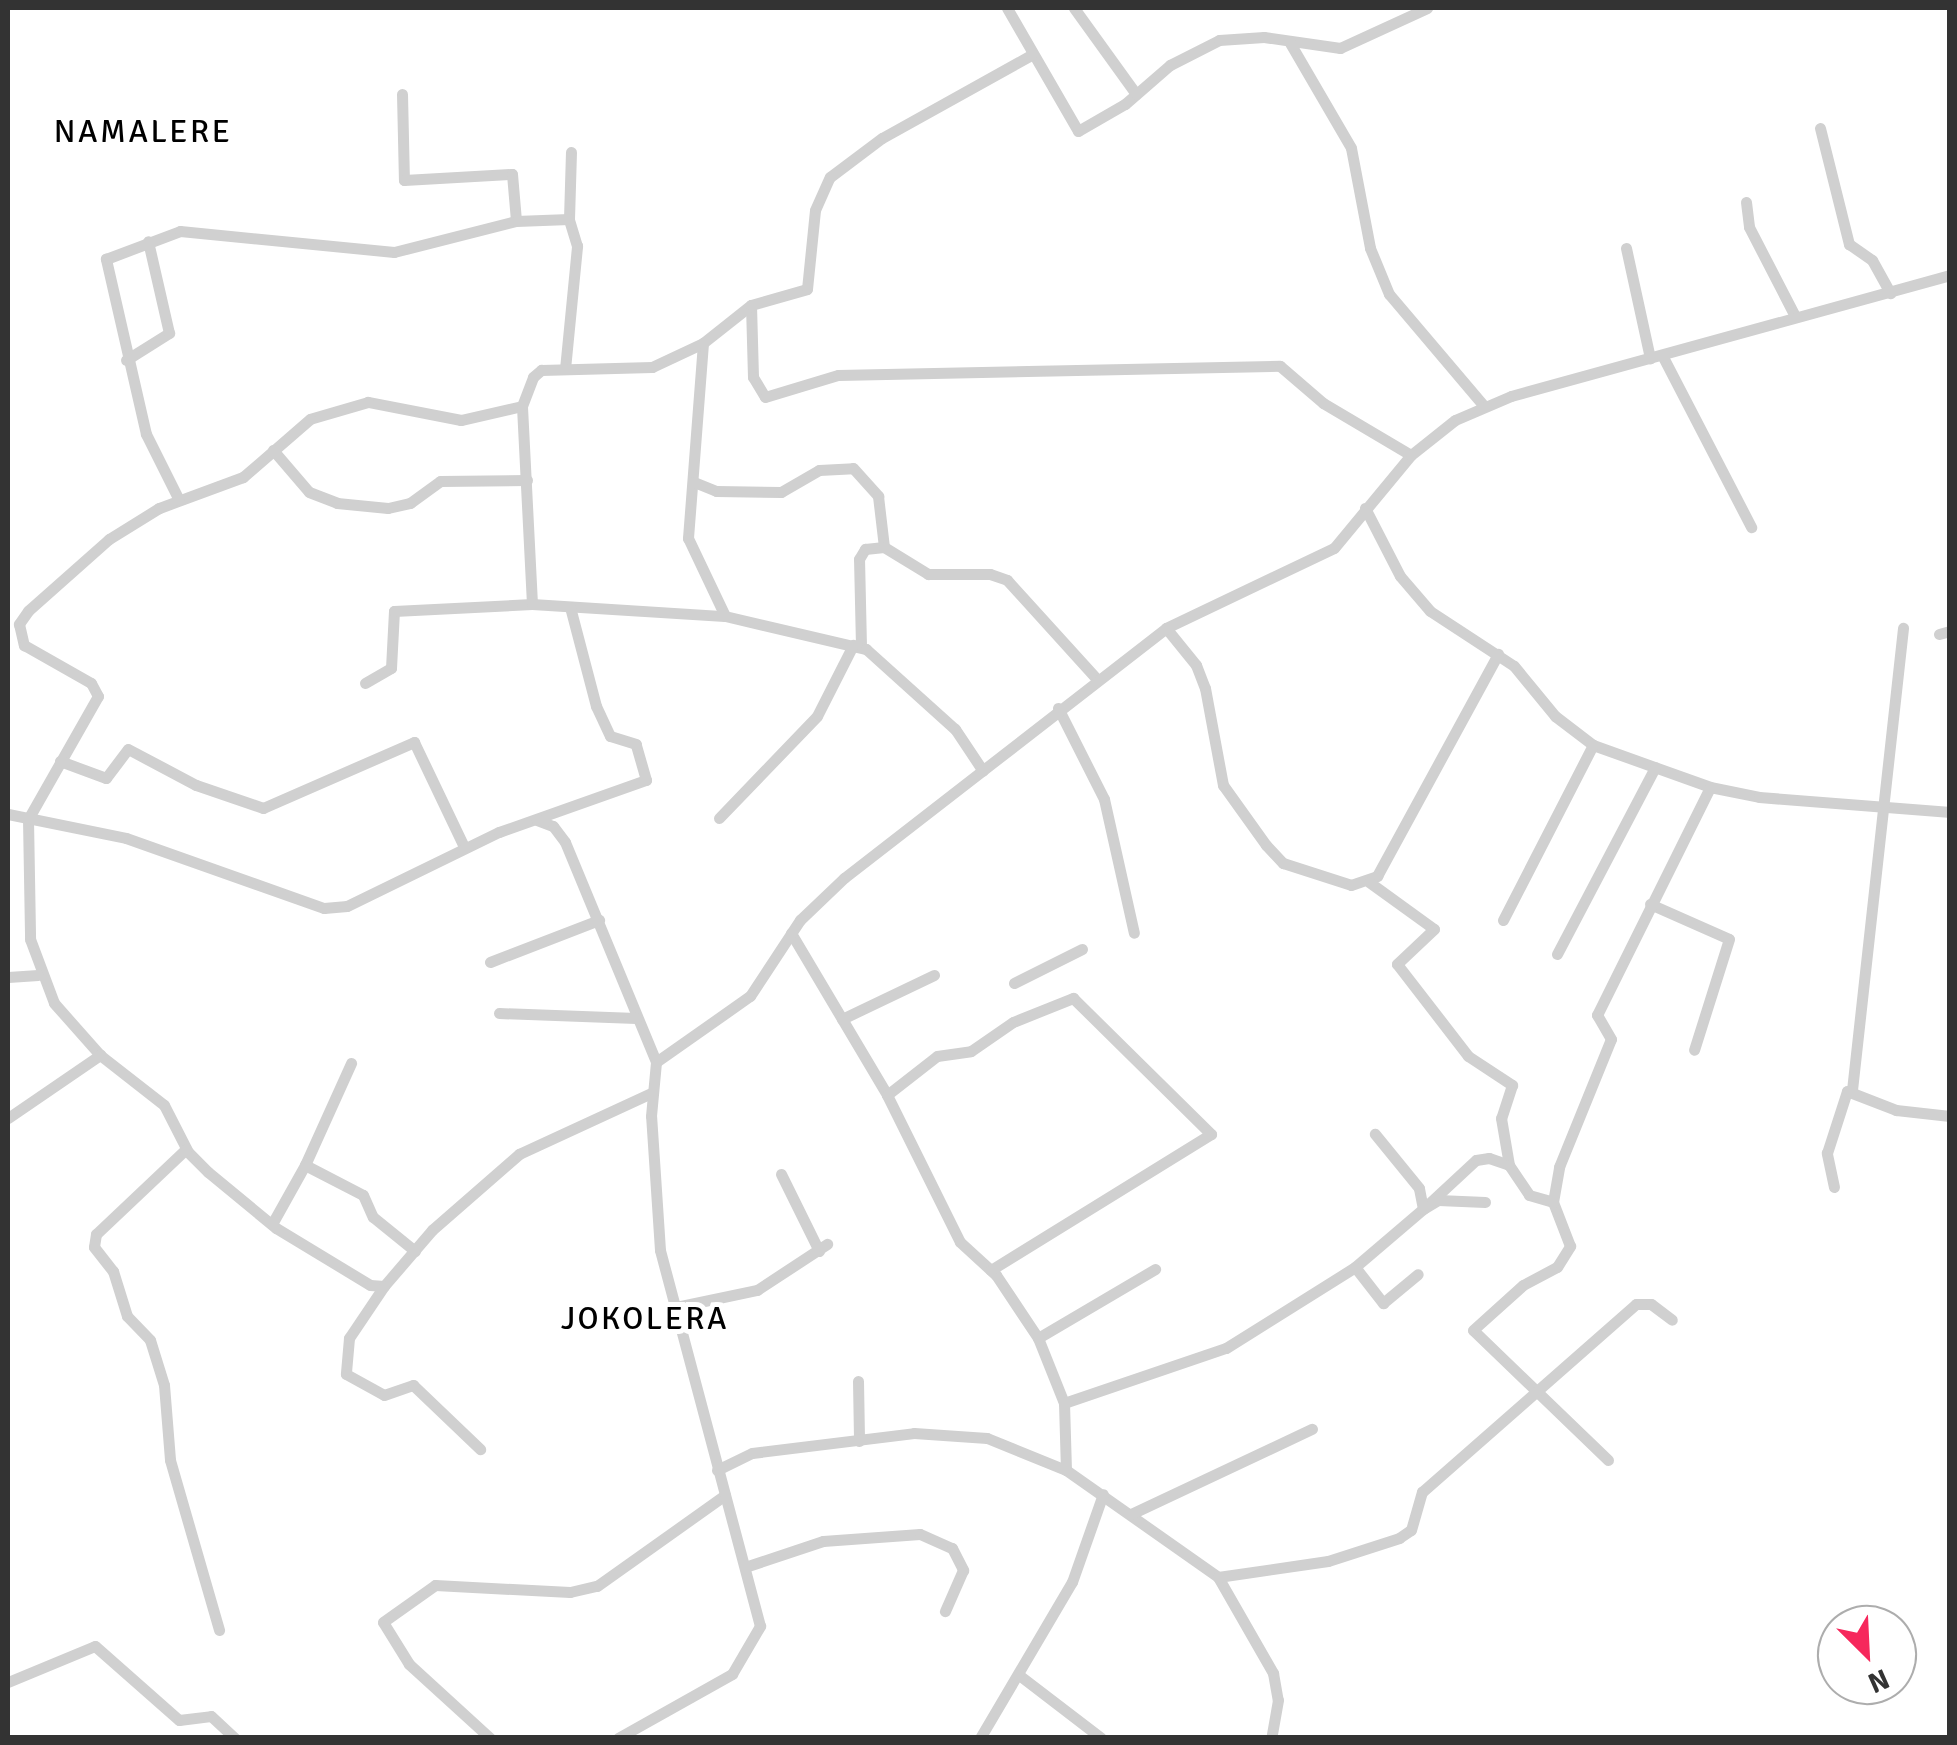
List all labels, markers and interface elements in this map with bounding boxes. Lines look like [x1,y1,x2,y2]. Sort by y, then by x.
district label: NAMALERE [54,113,232,151]
district label: JOKOLERA [561,1300,729,1338]
north arrow [1817,1605,1917,1705]
text: N [1863,1661,1894,1700]

